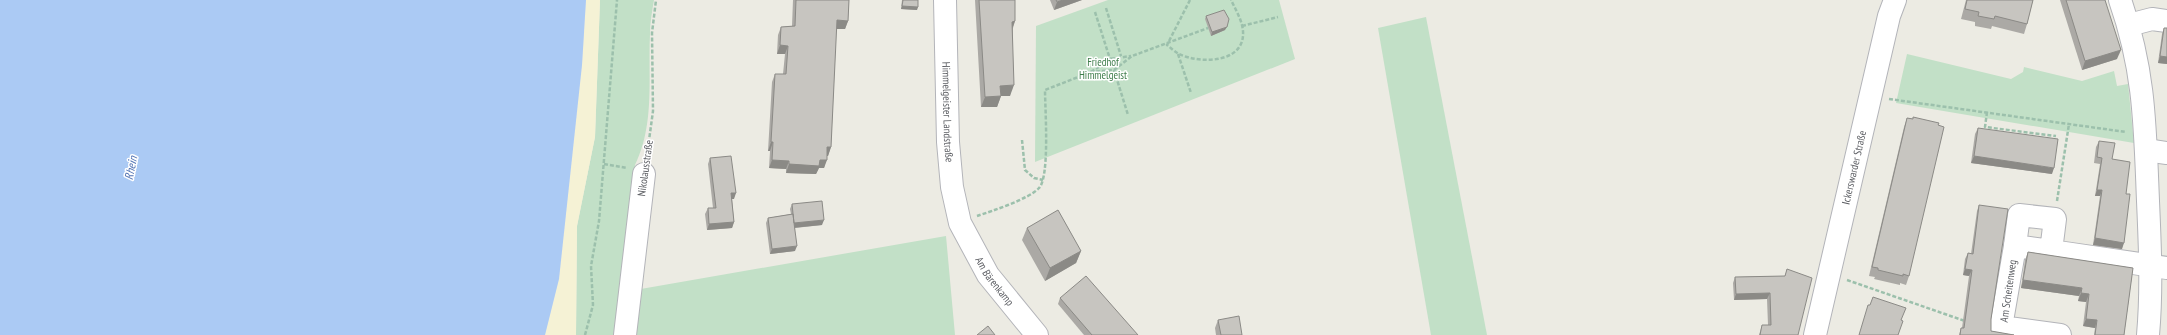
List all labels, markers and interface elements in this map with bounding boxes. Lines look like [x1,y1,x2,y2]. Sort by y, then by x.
park label: Friedhof Himmelgeist [1079,55,1127,82]
street label: Himmelgeister Landstraße [939,62,957,163]
street label: Ickerswarder Straße [1839,129,1869,206]
street label: Nikolausstraße [634,138,656,197]
water label: Rhein [121,154,140,181]
street label: Am Bärenkamp [972,254,1017,309]
street label: Am Scheitenweg [1997,259,2019,323]

